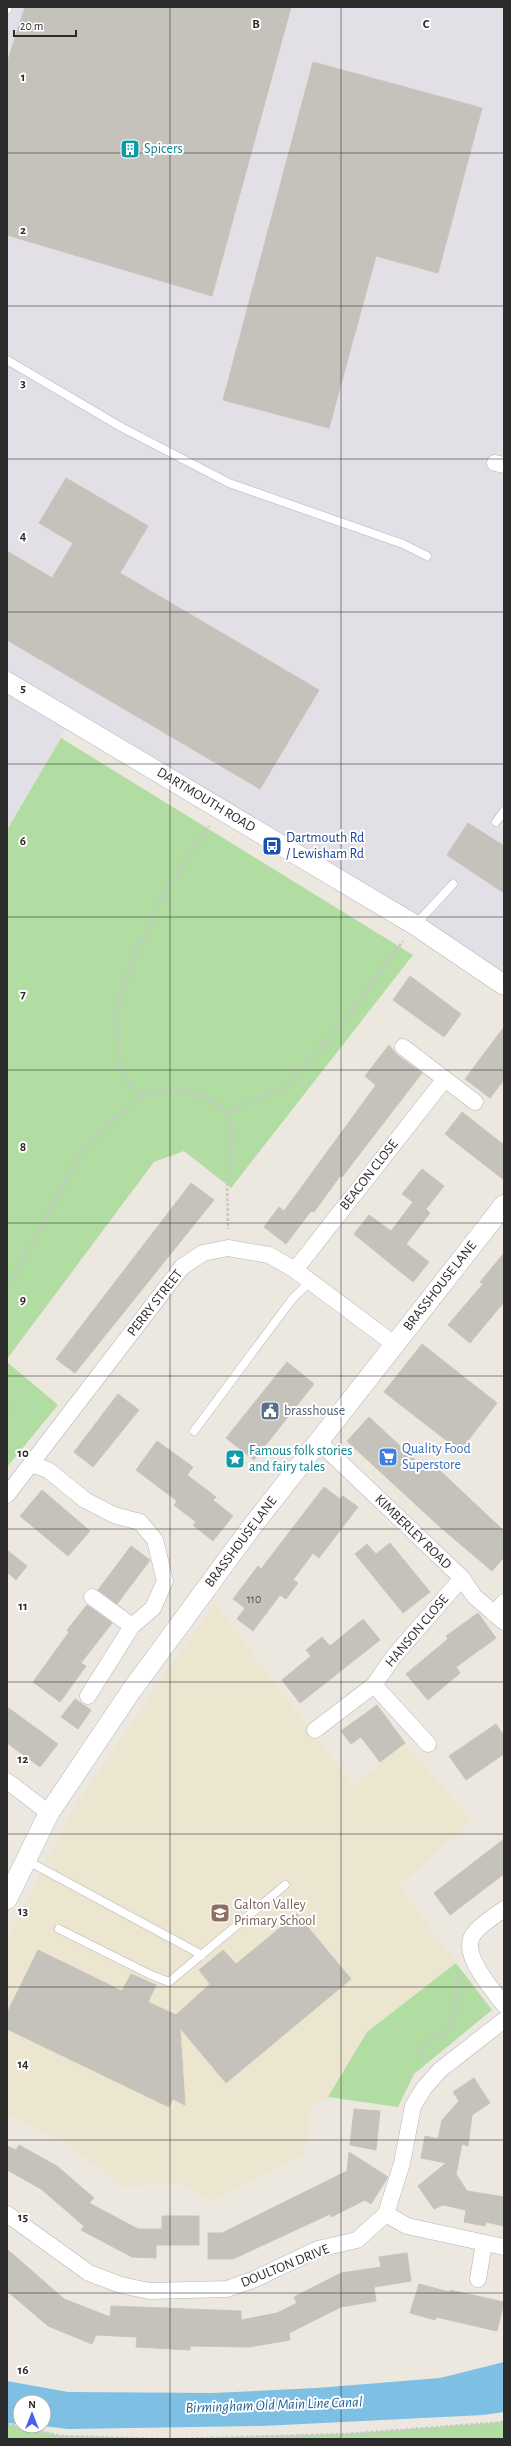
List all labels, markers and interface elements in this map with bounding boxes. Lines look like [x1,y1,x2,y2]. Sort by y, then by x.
scale bar [14,12,76,38]
text: B [252,18,260,31]
text: C [423,18,430,31]
text: 20 m [20,20,43,32]
text: 1 [21,71,25,84]
building icon: Spicers [119,138,141,160]
place label: Spicers [144,142,183,156]
text: 2 [20,224,26,237]
text: 3 [20,377,26,390]
text: 4 [20,530,27,543]
text: 5 [20,682,26,695]
street label: DARTMOUTH ROAD [154,765,258,835]
place label: Dartmouth Rd / Lewisham Rd [286,831,364,861]
text: 6 [20,835,26,848]
bus stop icon: Dartmouth Rd / Lewisham Rd [261,835,283,857]
text: 7 [20,988,26,1001]
street label: BEACON CLOSE [337,1137,401,1213]
text: 8 [20,1141,26,1154]
street label: BRASSHOUSE LANE [401,1238,479,1333]
street label: PERRY STREET [125,1267,185,1339]
text: 9 [20,1294,26,1307]
public building icon: brasshouse [259,1400,281,1422]
place label: brasshouse [284,1404,345,1418]
place label: Quality Food Superstore [402,1442,471,1472]
place label: Famous folk stories and fairy tales [249,1444,352,1474]
supermarket icon: Quality Food Superstore [377,1446,399,1468]
text: 10 [17,1447,29,1460]
place icon: Famous folk stories and fairy tales [224,1448,246,1470]
street label: KIMBERLEY ROAD [372,1492,454,1572]
street label: BRASSHOUSE LANE [202,1494,280,1590]
street label: HANSON CLOSE [383,1592,451,1670]
house number: 110 [247,1593,261,1605]
text: 11 [18,1600,28,1613]
text: 12 [18,1753,28,1766]
place label: Galton Valley Primary School [234,1898,316,1928]
school or university icon: Galton Valley Primary School [209,1902,231,1924]
text: 13 [18,1905,29,1918]
text: 14 [17,2058,29,2071]
text: 15 [18,2211,29,2224]
street label: DOULTON DRIVE [239,2242,331,2290]
text: 16 [18,2364,28,2377]
north arrow [12,2394,52,2434]
water label: Birmingham Old Main Line Canal [185,2394,363,2416]
text: N [28,2399,36,2410]

